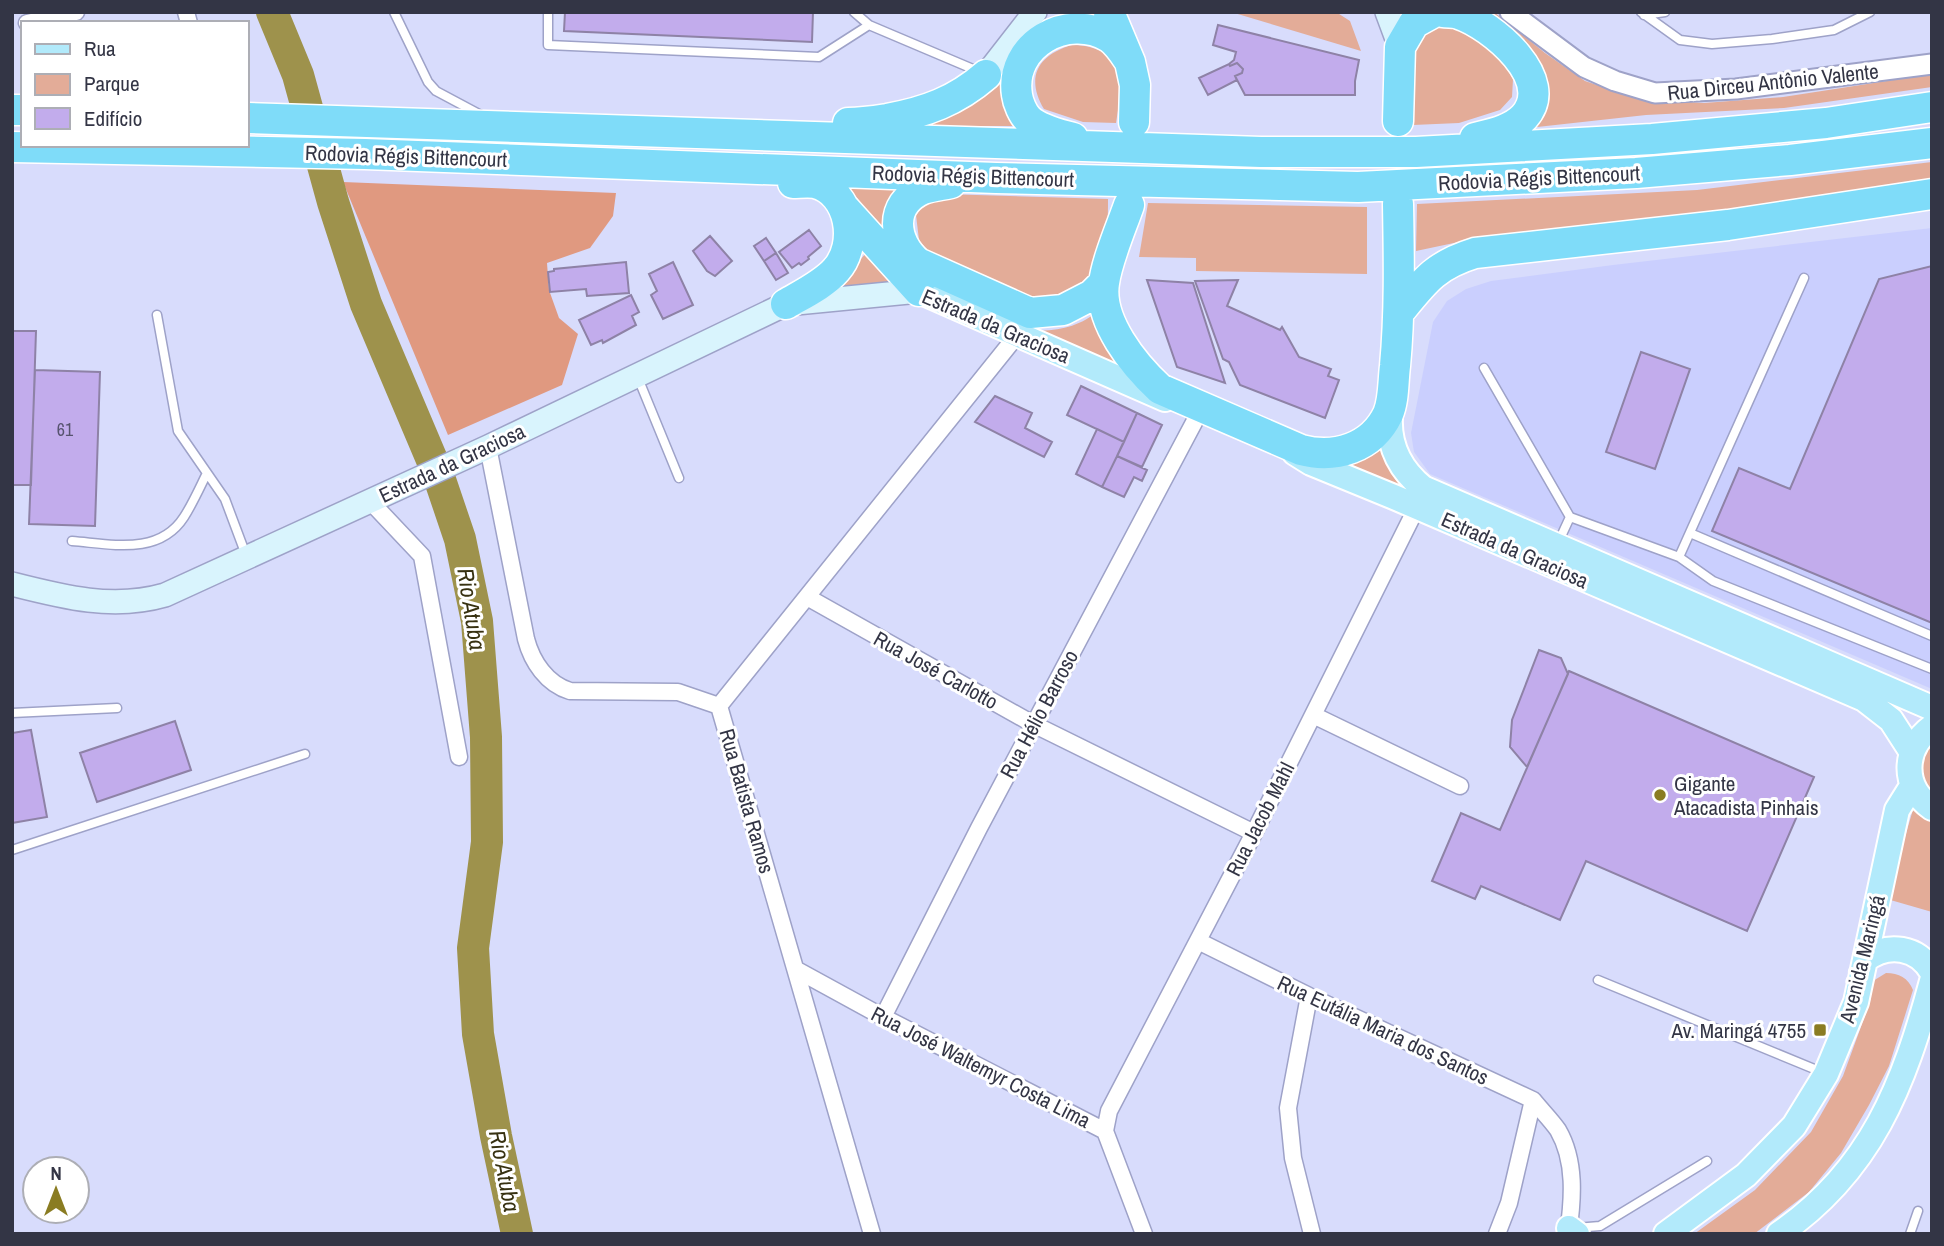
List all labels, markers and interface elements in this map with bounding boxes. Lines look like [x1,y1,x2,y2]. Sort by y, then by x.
legend [21,21,248,147]
text: Rua [84,34,116,63]
street label: Rua Dirceu Antônio Valente [1666,56,1880,108]
text: Parque [84,69,140,98]
text: Edifício [84,104,142,133]
street label: Rodovia Régis Bittencourt [305,138,508,174]
street label: Rodovia Régis Bittencourt [872,158,1075,194]
street label: Rodovia Régis Bittencourt [1437,158,1641,198]
street label: Estrada da Graciosa [918,282,1075,370]
street label: Estrada da Graciosa [374,416,530,510]
house number: 61 [57,417,74,442]
street label: Estrada da Graciosa [1437,505,1593,596]
water label: Rio Atuba [450,566,494,652]
street label: Rua José Carlotto [869,624,1003,716]
street label: Rua Hélio Barroso [993,645,1085,783]
street label: Rua Batista Ramos [712,725,782,877]
street label: Rua Jacob Mahl [1219,757,1301,881]
place label: Gigante Atacadista Pinhais [1673,769,1819,822]
marker: Gigante Atacadista Pinhais [1652,787,1668,803]
street label: Avenida Maringá [1832,892,1892,1027]
street label: Rua Eutália Maria dos Santos [1273,968,1493,1092]
street label: Rua José Waltemyr Costa Lima [866,999,1096,1135]
place label: Av. Maringá 4755 [1671,1016,1806,1045]
marker: Av. Maringá 4755 [1812,1022,1828,1038]
water label: Rio Atuba [482,1127,528,1215]
north arrow [21,1155,91,1225]
text: N [50,1160,62,1186]

